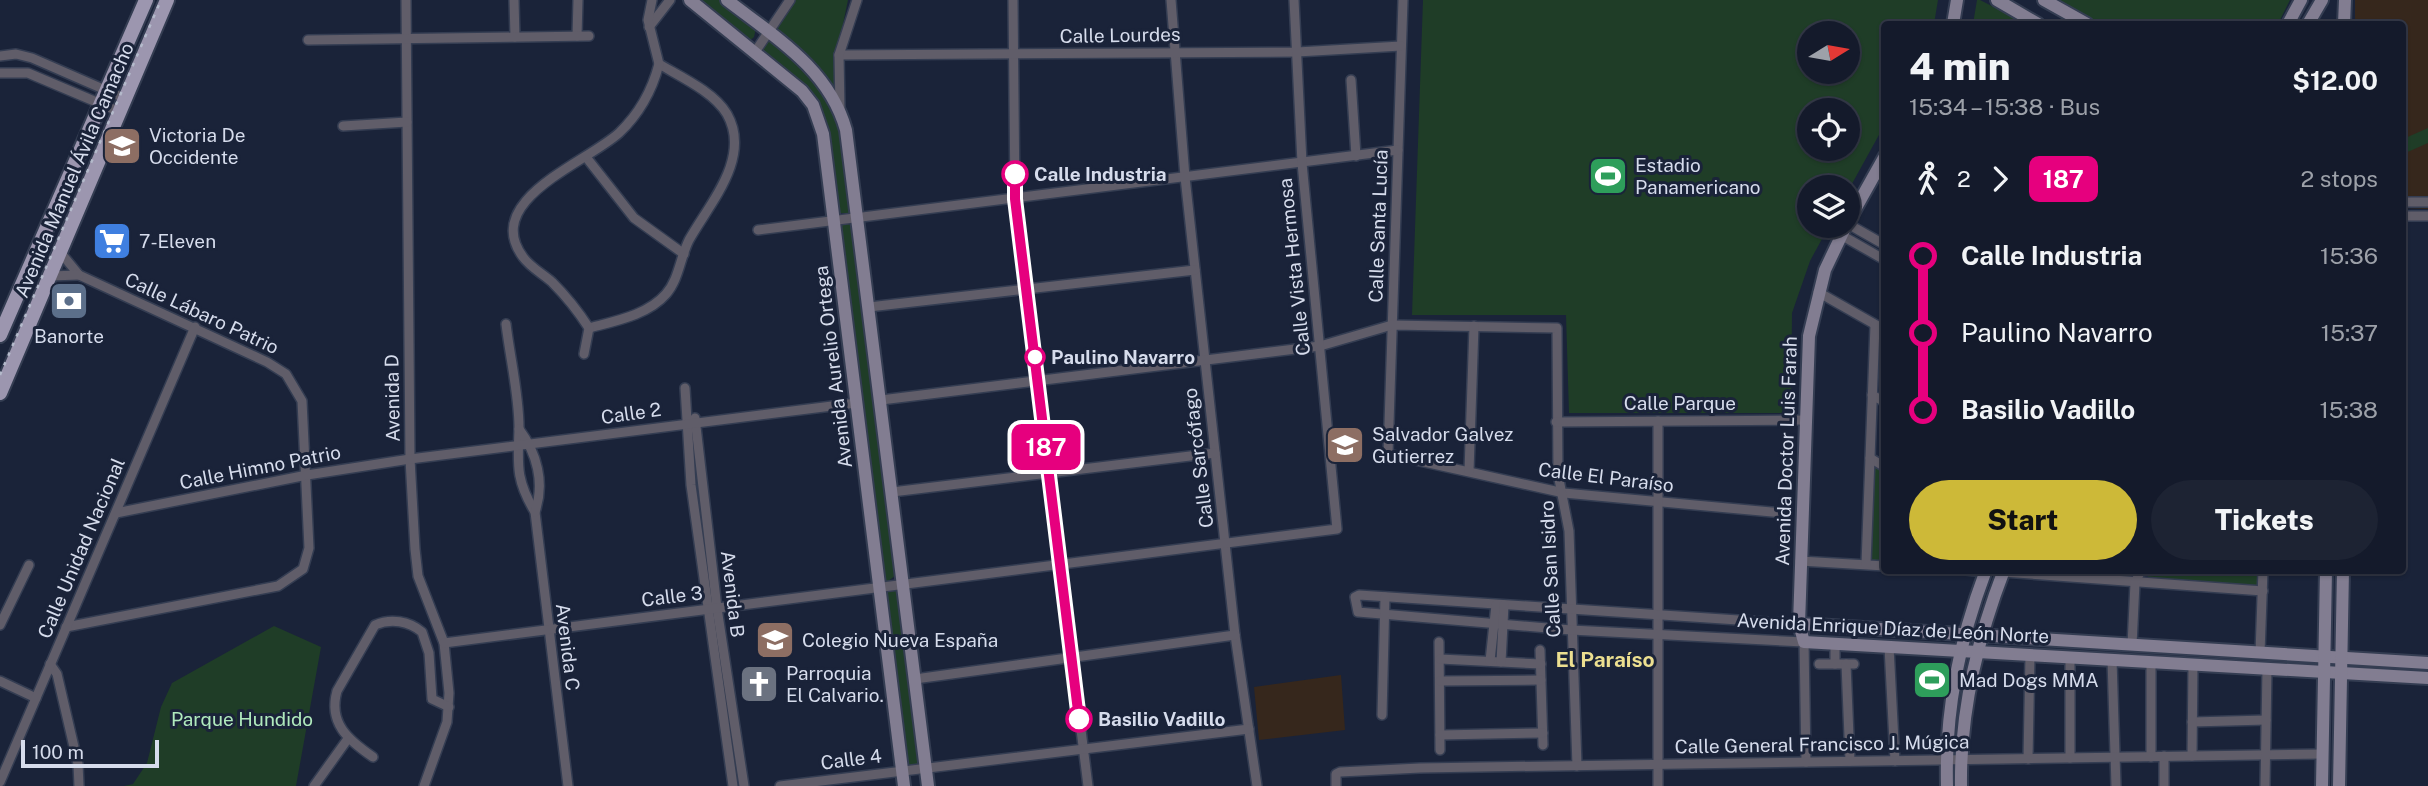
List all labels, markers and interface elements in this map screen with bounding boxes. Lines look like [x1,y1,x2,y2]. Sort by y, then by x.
north arrow [1797,21,1860,84]
map controls [1797,21,1860,238]
street label: Calle Lourdes [1059,23,1181,47]
street label: Avenida Manuel Ávila Camacho [10,39,138,301]
text: 4 min [1909,44,2011,89]
text: $12.00 [2292,65,2378,96]
text: 15:34 – 15:38 · Bus [1909,93,2100,120]
button: locate [1797,98,1860,161]
place label: Victoria De Occidente [149,124,245,168]
school or university icon: Victoria De Occidente [101,125,143,167]
street label: Calle Santa Lucía [1364,149,1392,303]
place label: Estadio Panamericano [1635,154,1761,198]
sports icon: Estadio Panamericano [1587,155,1629,197]
icon: walk [1909,160,1947,198]
icon: forward [1981,160,2019,198]
marker: Calle Industria [1002,161,1028,187]
place label: Calle Industria [1034,163,1166,185]
text: 2 [1957,165,1971,192]
text: 187 [2043,165,2084,193]
text: 2 stops [2300,165,2378,192]
button: layers [1797,175,1860,238]
street label: Calle Vista Hermosa [1274,177,1314,357]
supermarket icon: 7-Eleven [91,220,133,262]
place label: 7-Eleven [139,230,216,252]
text: Calle Industria [1961,240,2142,271]
text: 15:36 [2320,242,2378,269]
street label: Avenida Aurelio Ortega [810,265,856,469]
street label: Calle Lábaro Patrio [122,268,282,358]
bank icon: Banorte [48,280,90,322]
text: Paulino Navarro [1961,317,2153,348]
text: 15:37 [2321,319,2378,346]
place label: Banorte [34,325,104,347]
street label: Avenida Doctor Luis Farah [1771,336,1801,566]
place label: Paulino Navarro [1051,346,1195,368]
marker: Paulino Navarro [1025,347,1045,367]
street label: Avenida D [380,354,404,442]
street label: Calle Sarcófago [1178,387,1218,529]
street label: Calle Parque [1624,392,1736,414]
text: Basilio Vadillo [1961,394,2135,425]
text: 15:38 [2319,396,2378,423]
street label: Calle 2 [599,398,663,428]
place label: Salvador Galvez Gutierrez [1372,423,1513,467]
line badge: 187 [1006,424,1086,470]
school or university icon: Salvador Galvez Gutierrez [1324,424,1366,466]
text: 187 [1025,433,1067,461]
street label: Calle Himno Patrio [178,441,342,493]
street label: Calle Unidad Nacional [33,454,129,642]
street label: Calle El Paraíso [1537,458,1675,496]
button: Start [1909,480,2137,560]
button: Tickets [2151,480,2378,560]
street label: Calle San Isidro [1535,500,1565,638]
street label: Avenida B [717,549,749,639]
street label: Calle 3 [640,581,704,611]
street label: Avenida C [552,602,584,692]
street label: Avenida Enrique Díaz de León Norte [1736,609,2050,647]
school or university icon: Colegio Nueva España [754,619,796,661]
place label: Colegio Nueva España [802,629,998,651]
district label: El Paraíso [1555,647,1655,672]
sports icon: Mad Dogs MMA [1911,659,1953,701]
place label: Parroquia El Calvario. [786,662,884,706]
church icon: Parroquia El Calvario. [738,663,780,705]
place label: Mad Dogs MMA [1959,669,2099,691]
marker: Basilio Vadillo [1066,706,1092,732]
park label: Parque Hundido [171,708,313,730]
place label: Basilio Vadillo [1098,708,1225,730]
street label: Calle General Francisco J. Múgica [1674,730,1970,758]
scale bar [21,737,159,769]
text: 100 m [32,741,84,763]
street label: Calle 4 [819,744,883,774]

